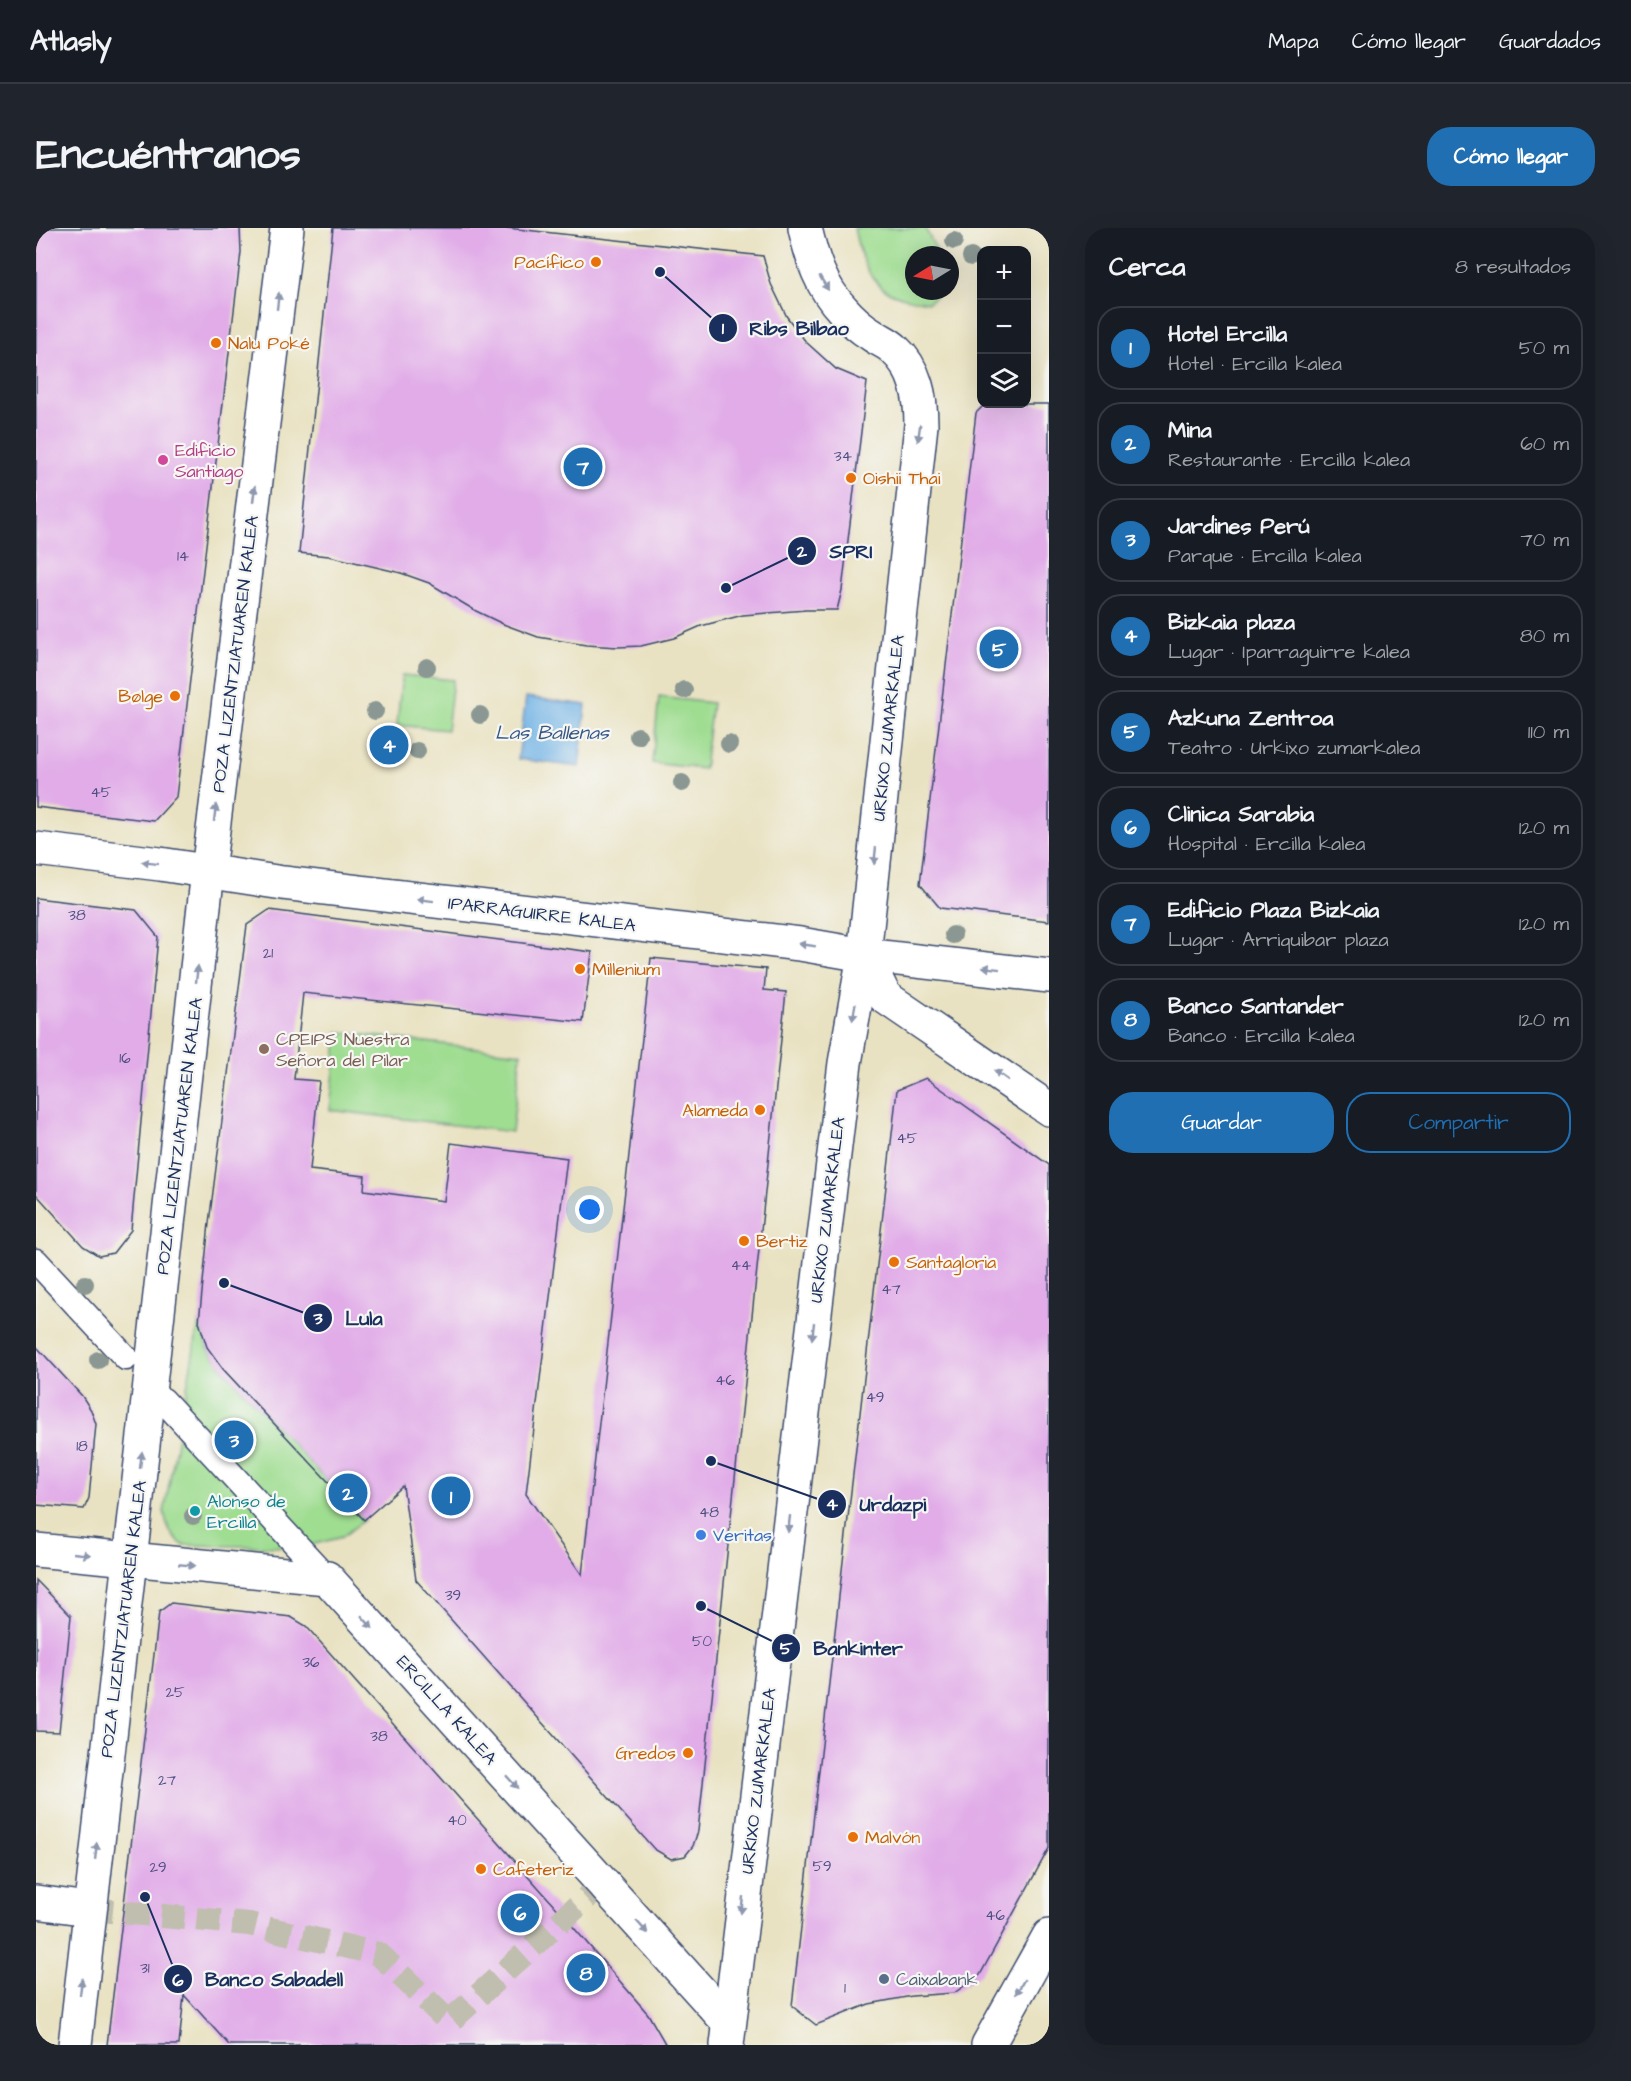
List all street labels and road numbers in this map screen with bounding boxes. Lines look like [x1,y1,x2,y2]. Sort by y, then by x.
street label: POZA LIZENTZIATUAREN KALEA [206,514,265,794]
street label: URKIXO ZUMARKALEA [866,633,911,822]
street label: IPARRAGUIRRE KALEA [447,891,638,938]
street label: POZA LIZENTZIATUAREN KALEA [150,996,209,1276]
street label: URKIXO ZUMARKALEA [804,1115,851,1304]
street label: POZA LIZENTZIATUAREN KALEA [94,1479,153,1759]
street label: ERCILLA KALEA [391,1650,503,1771]
street label: URKIXO ZUMARKALEA [735,1686,782,1875]

